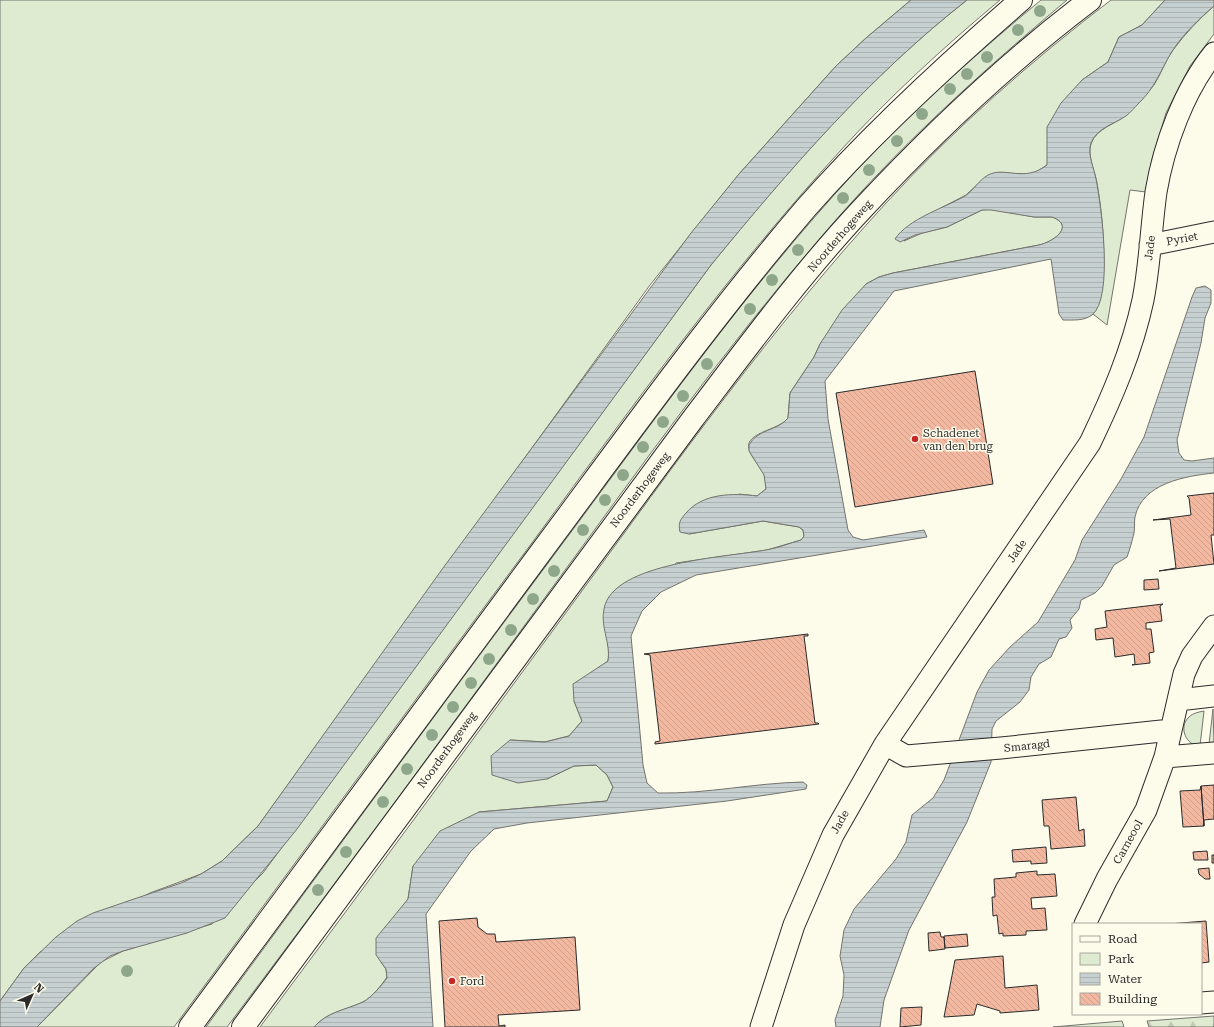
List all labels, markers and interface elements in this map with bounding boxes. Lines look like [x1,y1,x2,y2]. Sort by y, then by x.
street label: Noorderhogeweg [805,197,875,275]
street label: Pyriet [1165,230,1199,248]
street label: Jade [1142,235,1158,261]
place label: Schadenet van den brug [923,427,993,453]
marker: Schadenet van den brug [910,434,920,444]
street label: Noorderhogeweg [607,449,673,530]
street label: Jade [1005,537,1029,565]
street label: Noorderhogeweg [415,709,479,791]
street label: Smaragd [1003,737,1051,755]
street label: Jade [828,808,852,836]
street label: Carneool [1111,817,1146,866]
legend [1072,923,1202,1015]
text: Road [1108,932,1138,946]
text: Park [1108,952,1135,966]
text: Water [1108,972,1142,986]
north arrow [12,975,52,1015]
place label: Ford [460,975,484,988]
marker: Ford [447,976,457,986]
text: N [31,981,47,996]
text: Building [1108,992,1157,1006]

